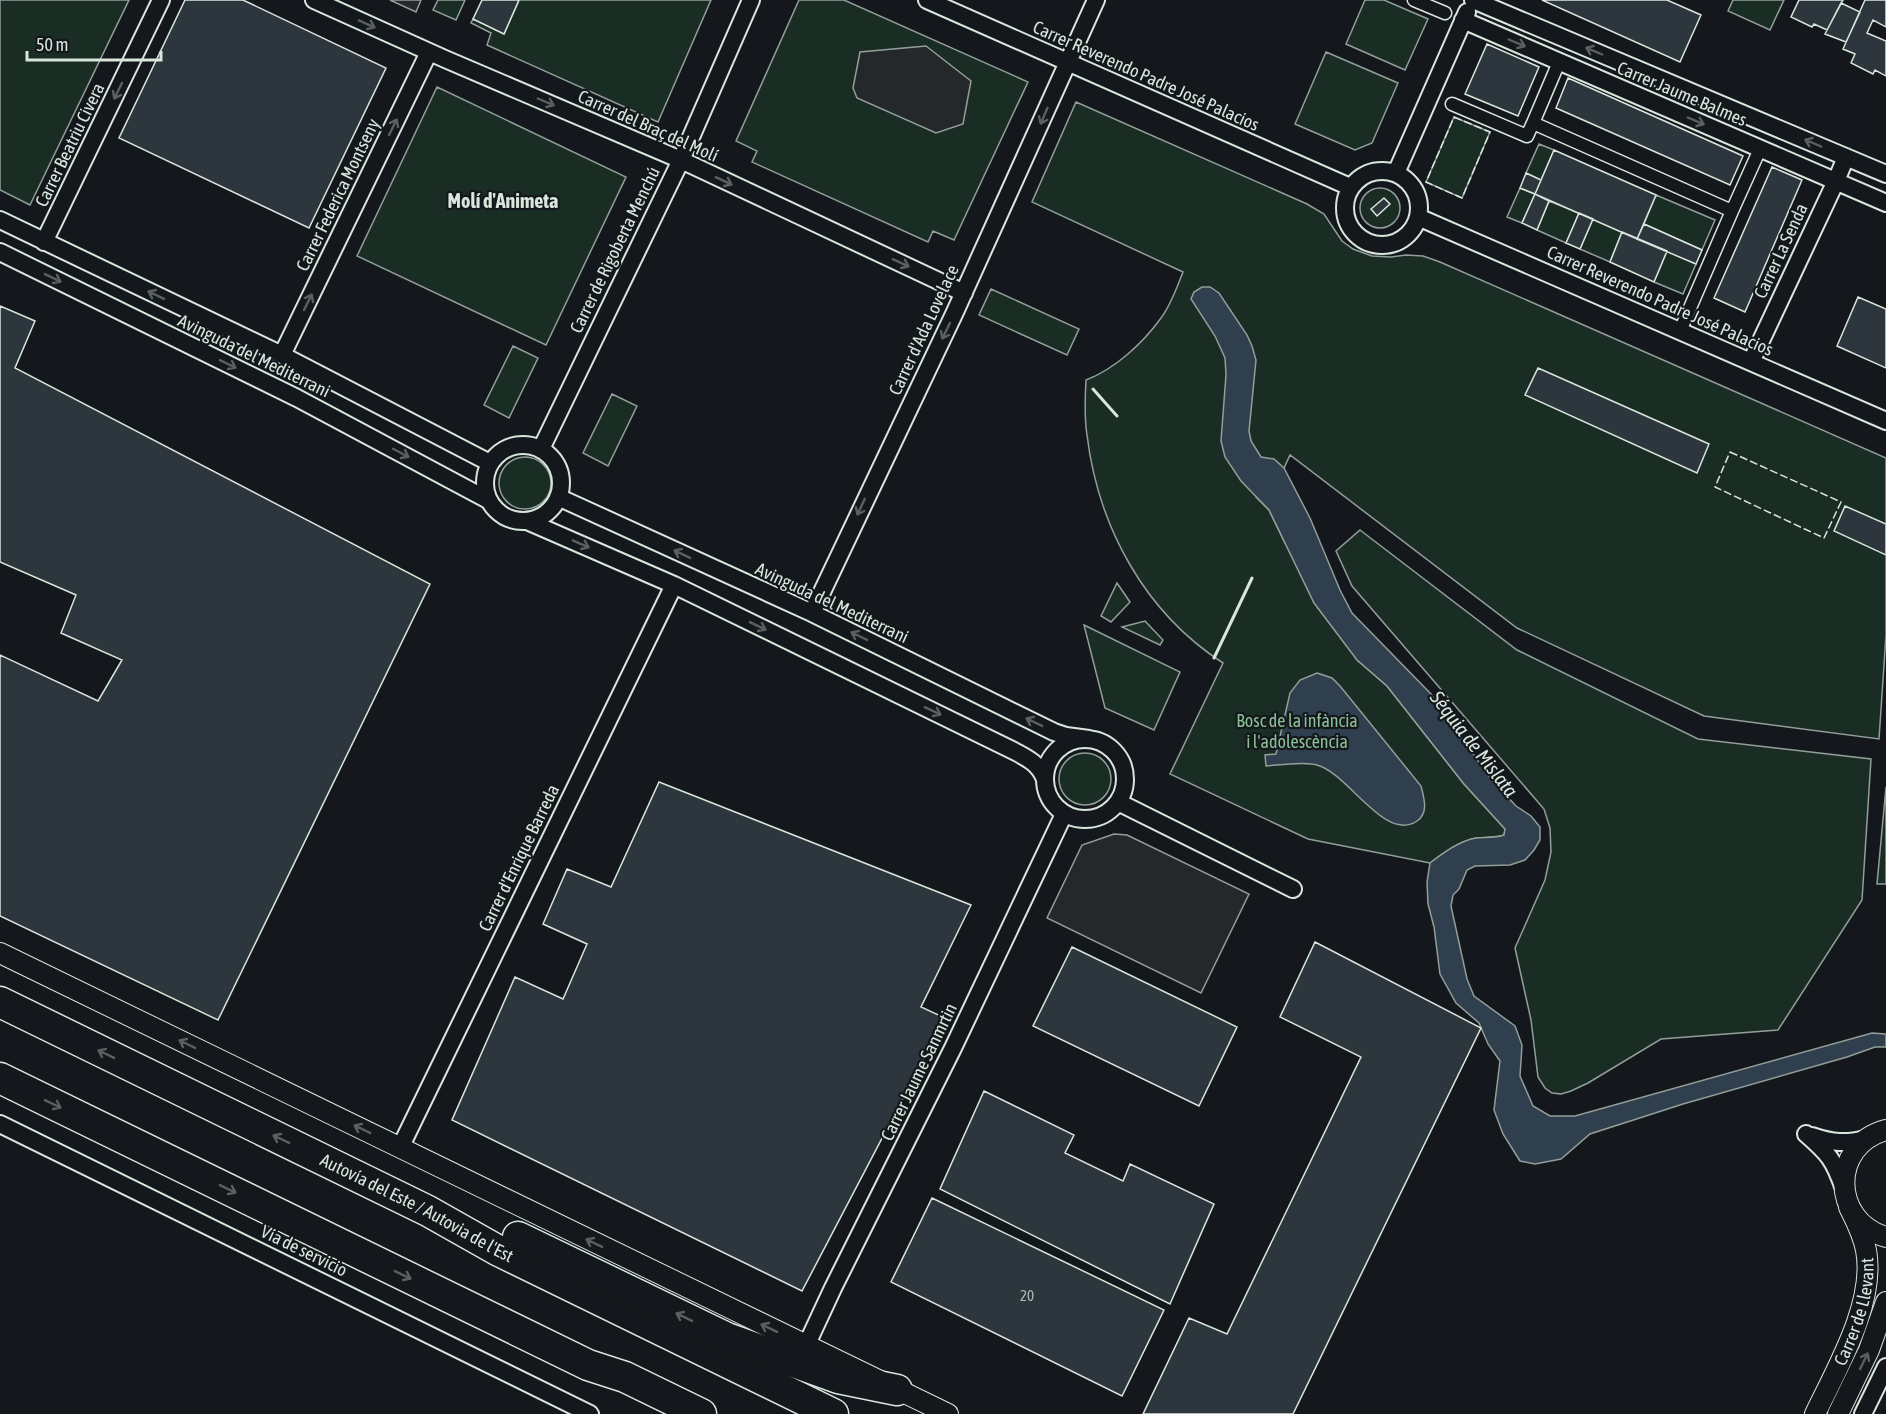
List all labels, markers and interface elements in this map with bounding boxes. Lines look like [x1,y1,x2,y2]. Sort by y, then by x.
street label: Carrer Reverendo Padre José Palacios [1030,16,1262,135]
one-way arrow [357,19,375,30]
scale bar [27,24,160,62]
text: 50 m [36,34,68,55]
one-way arrow [1507,38,1525,50]
one-way arrow [1586,45,1604,56]
street label: Carrer Jaume Balmes [1614,57,1750,130]
street label: Carrer Beatriu Civera [31,80,109,210]
one-way arrow [112,81,123,99]
street label: Carrer del Braç del Molí [575,85,722,166]
one-way arrow [536,97,554,108]
one-way arrow [1038,106,1049,124]
street label: Carrer Federica Montseny [292,115,384,274]
one-way arrow [1686,116,1704,127]
one-way arrow [387,118,399,136]
one-way arrow [1804,137,1822,148]
street label: Carrer de Rigoberta Menchú [565,163,664,336]
one-way arrow [715,175,733,187]
district label: Molí d'Animeta [448,189,558,212]
street label: Carrer La Senda [1749,200,1812,302]
street label: Carrer Reverendo Padre José Palacios [1544,241,1776,360]
one-way arrow [891,258,909,270]
street label: Carrer d'Ada Lovelace [884,261,963,398]
one-way arrow [43,273,61,284]
one-way arrow [148,289,166,301]
one-way arrow [302,294,314,312]
street label: Avinguda del Mediterrani [175,310,334,401]
one-way arrow [939,322,951,340]
one-way arrow [218,359,236,370]
one-way arrow [392,447,409,459]
one-way arrow [855,498,867,516]
one-way arrow [571,539,590,550]
one-way arrow [674,548,692,559]
street label: Avinguda del Mediterrani [752,558,912,647]
one-way arrow [749,620,767,632]
one-way arrow [850,630,868,642]
water label: Séquia de Mislata [1425,685,1523,801]
one-way arrow [924,706,942,718]
park label: Bosc de la infància i l'adolescència [1236,710,1358,752]
one-way arrow [1025,716,1043,728]
street label: Carrer d'Enrique Barreda [474,781,563,935]
street label: Carrer Jaume Sanmrtin [876,1000,961,1144]
one-way arrow [178,1037,196,1049]
one-way arrow [97,1047,115,1059]
one-way arrow [43,1098,61,1110]
one-way arrow [353,1123,371,1135]
one-way arrow [273,1133,290,1145]
street label: Autovía del Este / Autovia de l'Est [317,1149,517,1266]
one-way arrow [218,1184,236,1195]
street label: Vía de servicio [258,1221,351,1281]
one-way arrow [585,1236,603,1248]
street label: Carrer de Llevant [1829,1257,1878,1369]
one-way arrow [394,1269,412,1281]
house number: 20 [1020,1287,1034,1304]
one-way arrow [675,1310,693,1322]
one-way arrow [760,1322,778,1333]
one-way arrow [1858,1353,1870,1371]

